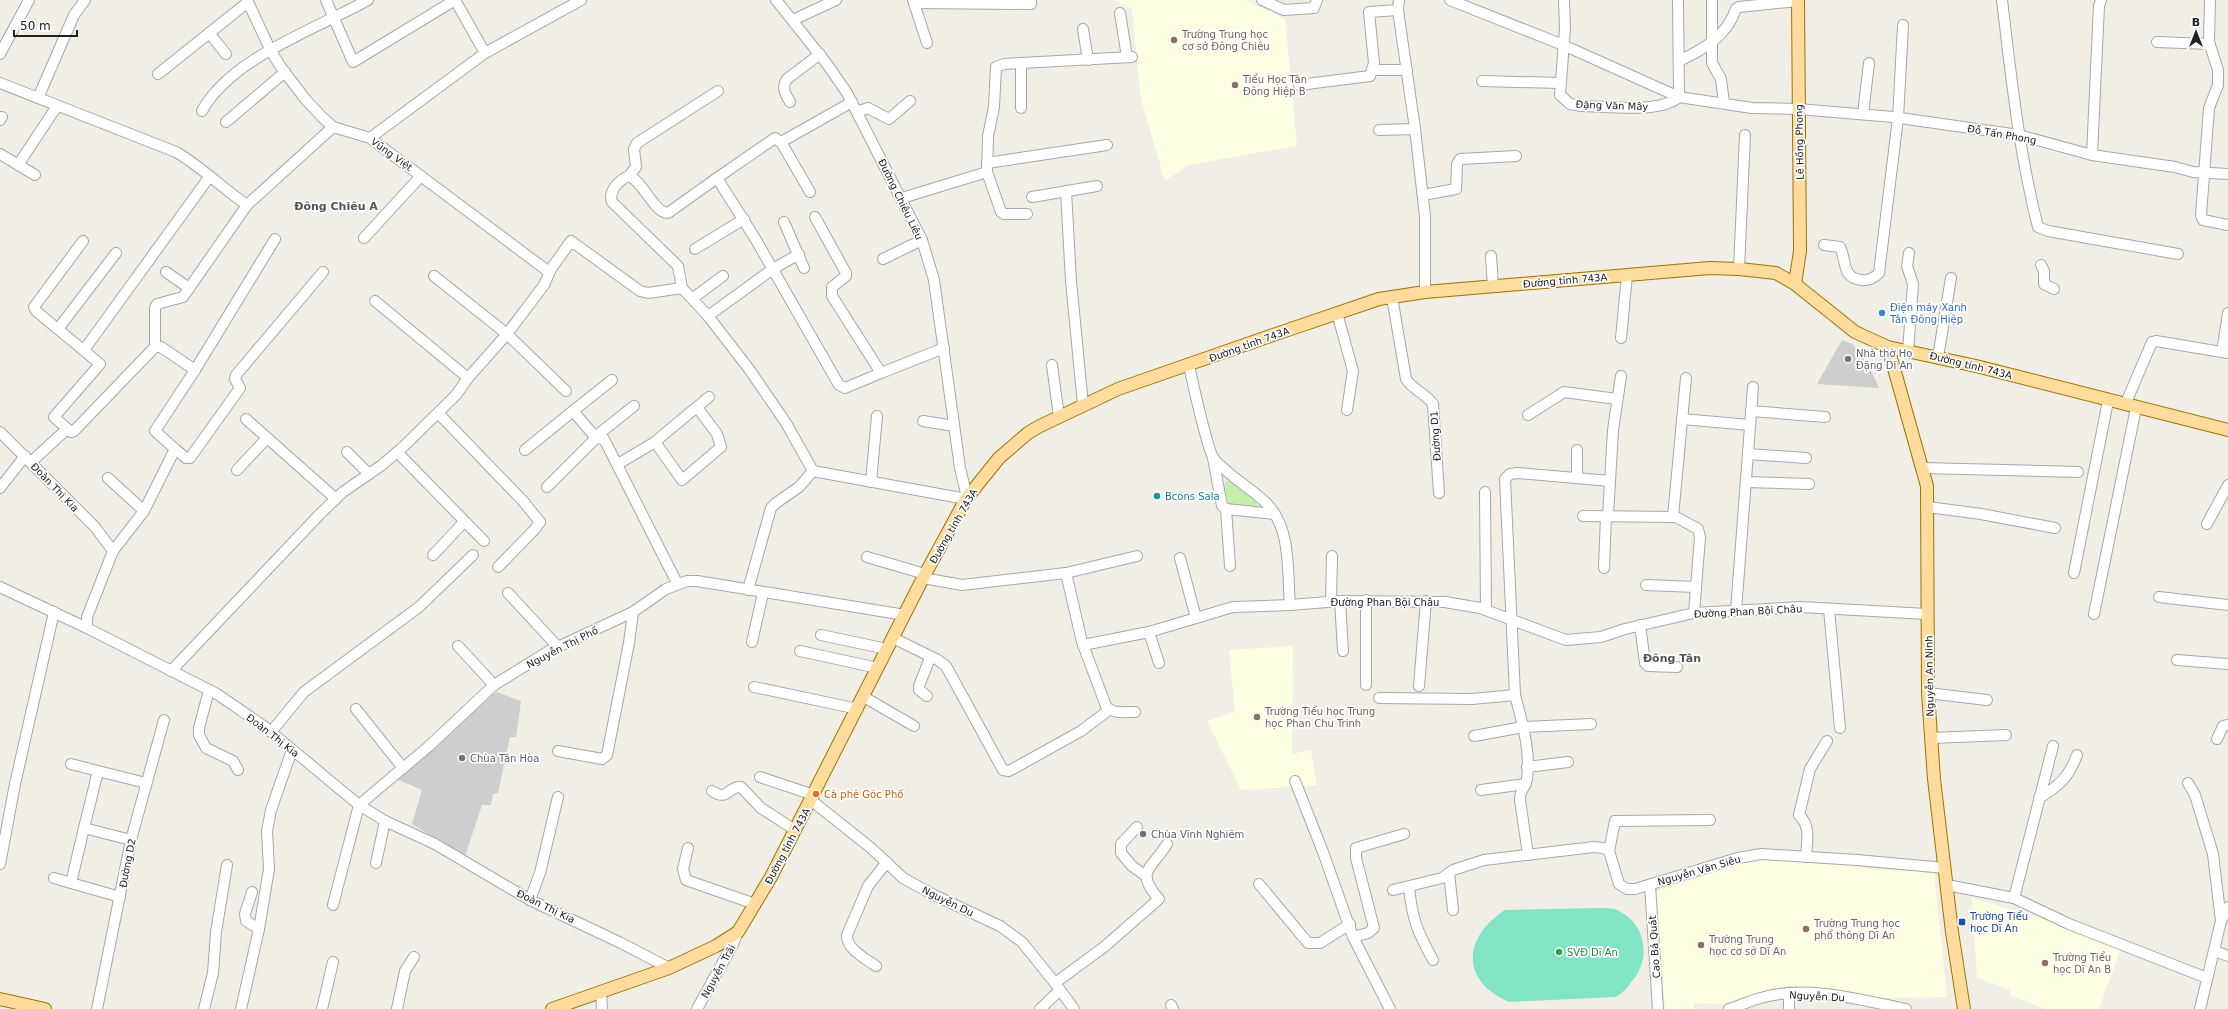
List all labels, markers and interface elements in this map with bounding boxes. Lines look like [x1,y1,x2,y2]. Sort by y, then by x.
scale bar [14,12,77,38]
north arrow [2176,12,2216,52]
text: B [2192,16,2200,29]
text: 50 m [20,19,51,33]
place label: Trường Trung học cơ sở Đông Chiêu [1181,29,1270,52]
marker: Trường Trung học cơ sở Đông Chiêu [1169,35,1179,45]
place label: Tiểu Học Tân Đông Hiệp B [1242,73,1307,98]
marker: Tiểu Học Tân Đông Hiệp B [1230,80,1240,90]
street label: Đặng Văn Mây [1575,99,1649,113]
street label: Lê Hồng Phong [1793,104,1806,180]
street label: Đỗ Tấn Phong [1966,122,2038,146]
street label: Vũng Việt [368,136,415,174]
street label: Đường Chiêu Liêu [876,157,925,241]
district label: Đông Chiêu A [294,200,378,213]
street label: Đường tỉnh 743A [1522,271,1608,290]
place label: Điện máy Xanh Tân Đông Hiệp [1889,302,1967,326]
marker: Điện máy Xanh Tân Đông Hiệp [1877,308,1887,318]
street label: Đường tỉnh 743A [1208,325,1291,364]
place label: Nhà thờ Họ Đặng Dĩ An [1856,348,1913,372]
street label: Đường tỉnh 743A [1929,350,2013,381]
marker: Nhà thờ Họ Đặng Dĩ An [1843,354,1853,364]
street label: Đường D1 [1428,411,1443,461]
street label: Đoàn Thị Kia [28,461,81,515]
street label: Đường tỉnh 743A [928,487,979,566]
marker: Bcons Sala [1152,491,1162,501]
place label: Bcons Sala [1165,491,1220,502]
street label: Đường Phan Bội Châu [1331,597,1439,609]
street label: Đường Phan Bội Châu [1693,603,1803,621]
street label: Nguyễn Thị Phố [524,624,600,671]
street label: Nguyễn An Ninh [1922,635,1936,717]
district label: Đông Tân [1643,652,1701,665]
place label: Trường Tiểu học Trung học Phan Chu Trinh [1264,705,1375,730]
street label: Đoàn Thị Kia [244,712,301,760]
marker: Trường Tiểu học Trung học Phan Chu Trinh [1252,712,1262,722]
marker: Chùa Tân Hòa [457,753,467,763]
place label: Chùa Tân Hòa [470,753,539,764]
marker: Cà phê Góc Phố [811,789,821,799]
place label: Cà phê Góc Phố [824,789,903,800]
street label: Đường tỉnh 743A [763,806,812,886]
marker: Chùa Vĩnh Nghiêm [1138,829,1148,839]
place label: Chùa Vĩnh Nghiêm [1151,829,1244,840]
street label: Đường D2 [117,837,138,889]
street label: Nguyễn Văn Siêu [1656,852,1742,888]
street label: Nguyễn Du [920,883,976,919]
street label: Đoàn Thị Kia [514,888,577,926]
place label: Trường Tiểu học Dĩ An [1969,910,2028,935]
street label: Cao Bá Quát [1647,915,1662,979]
marker: Trường Tiểu học Dĩ An [1957,917,1967,927]
place label: Trường Trung học phổ thông Dĩ An [1813,918,1900,941]
marker: Trường Trung học phổ thông Dĩ An [1801,924,1811,934]
place label: Trường Trung học cơ sở Dĩ An [1708,934,1786,958]
marker: Trường Trung học cơ sở Dĩ An [1696,940,1706,950]
street label: Nguyễn Trãi [698,942,738,1000]
marker: SVĐ Dĩ An [1554,947,1564,957]
place label: SVĐ Dĩ An [1567,947,1618,958]
place label: Trường Tiểu học Dĩ An B [2052,951,2111,976]
marker: Trường Tiểu học Dĩ An B [2040,958,2050,968]
street label: Nguyễn Du [1789,989,1845,1003]

